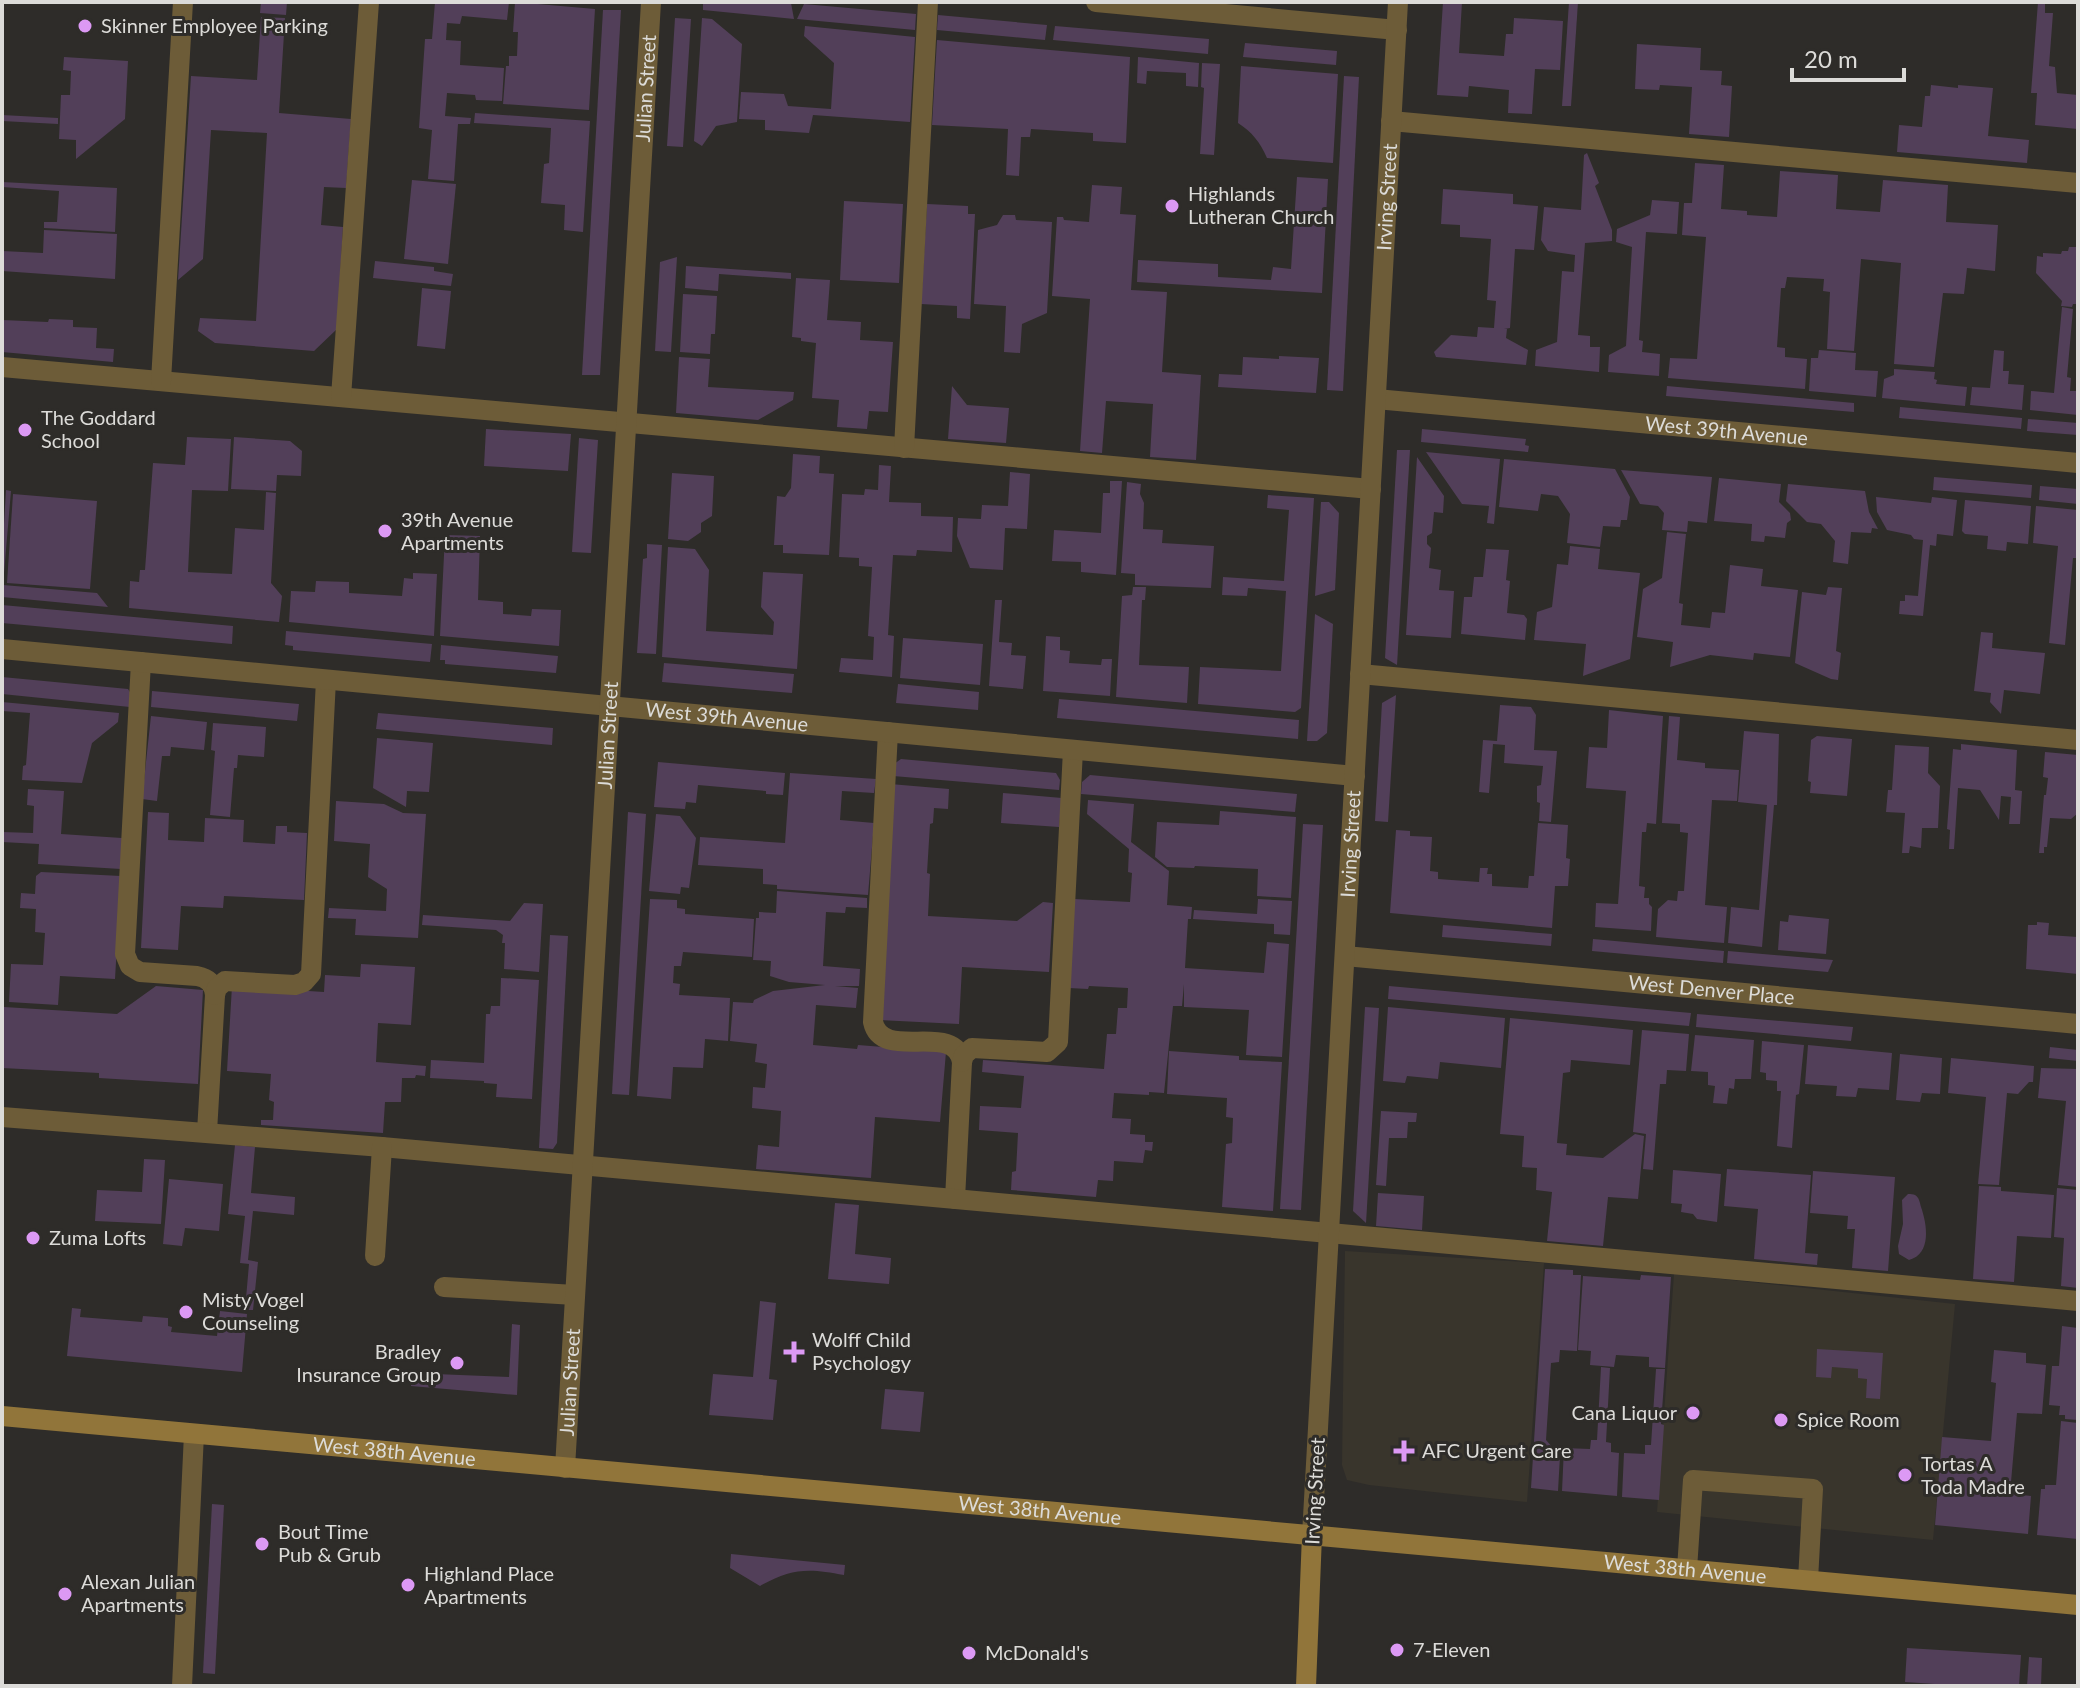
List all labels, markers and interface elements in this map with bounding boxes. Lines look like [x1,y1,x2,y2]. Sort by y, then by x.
place label: Skinner Employee Parking [101,13,328,37]
marker: Skinner Employee Parking [76,17,94,35]
scale bar [1792,32,1904,82]
street label: Julian Street [630,34,660,143]
text: 20 m [1804,44,1858,73]
street label: Irving Street [1371,143,1401,251]
place label: Highlands Lutheran Church [1188,181,1334,228]
marker: Highlands Lutheran Church [1163,197,1181,215]
place label: The Goddard School [41,405,156,452]
street label: West 39th Avenue [1644,411,1809,449]
marker: The Goddard School [16,421,34,439]
place label: 39th Avenue Apartments [401,507,513,554]
marker: 39th Avenue Apartments [376,522,394,540]
street label: Julian Street [592,681,622,790]
street label: West 39th Avenue [644,696,809,736]
street label: Irving Street [1335,790,1365,898]
street label: West Denver Place [1627,969,1796,1009]
place label: Zuma Lofts [49,1225,146,1249]
marker: Zuma Lofts [24,1229,42,1247]
place label: Misty Vogel Counseling [202,1287,304,1334]
marker: Misty Vogel Counseling [177,1303,195,1321]
place label: Wolff Child Psychology [812,1327,912,1374]
street label: Julian Street [554,1328,584,1437]
place label: Bradley Insurance Group [296,1339,442,1386]
marker: Wolff Child Psychology [783,1341,805,1363]
marker: Bradley Insurance Group [448,1354,466,1372]
place label: Cana Liquor [1571,1400,1678,1424]
marker: Cana Liquor [1684,1404,1702,1422]
place label: Spice Room [1797,1407,1900,1431]
marker: Spice Room [1772,1411,1790,1429]
street label: West 38th Avenue [312,1431,477,1470]
street label: Irving Street [1299,1437,1329,1545]
place label: AFC Urgent Care [1422,1438,1572,1462]
marker: AFC Urgent Care [1393,1440,1415,1462]
place label: Tortas A Toda Madre [1921,1451,2025,1498]
marker: Tortas A Toda Madre [1896,1466,1914,1484]
street label: West 38th Avenue [957,1490,1122,1529]
place label: Bout Time Pub & Grub [278,1519,381,1566]
marker: Bout Time Pub & Grub [253,1535,271,1553]
street label: West 38th Avenue [1603,1549,1768,1588]
place label: Highland Place Apartments [424,1561,554,1608]
place label: Alexan Julian Apartments [81,1569,195,1616]
marker: Highland Place Apartments [399,1576,417,1594]
marker: Alexan Julian Apartments [56,1585,74,1603]
place label: 7-Eleven [1413,1637,1490,1661]
place label: McDonald's [985,1640,1089,1664]
marker: 7-Eleven [1388,1641,1406,1659]
marker: McDonald's [960,1644,978,1662]

